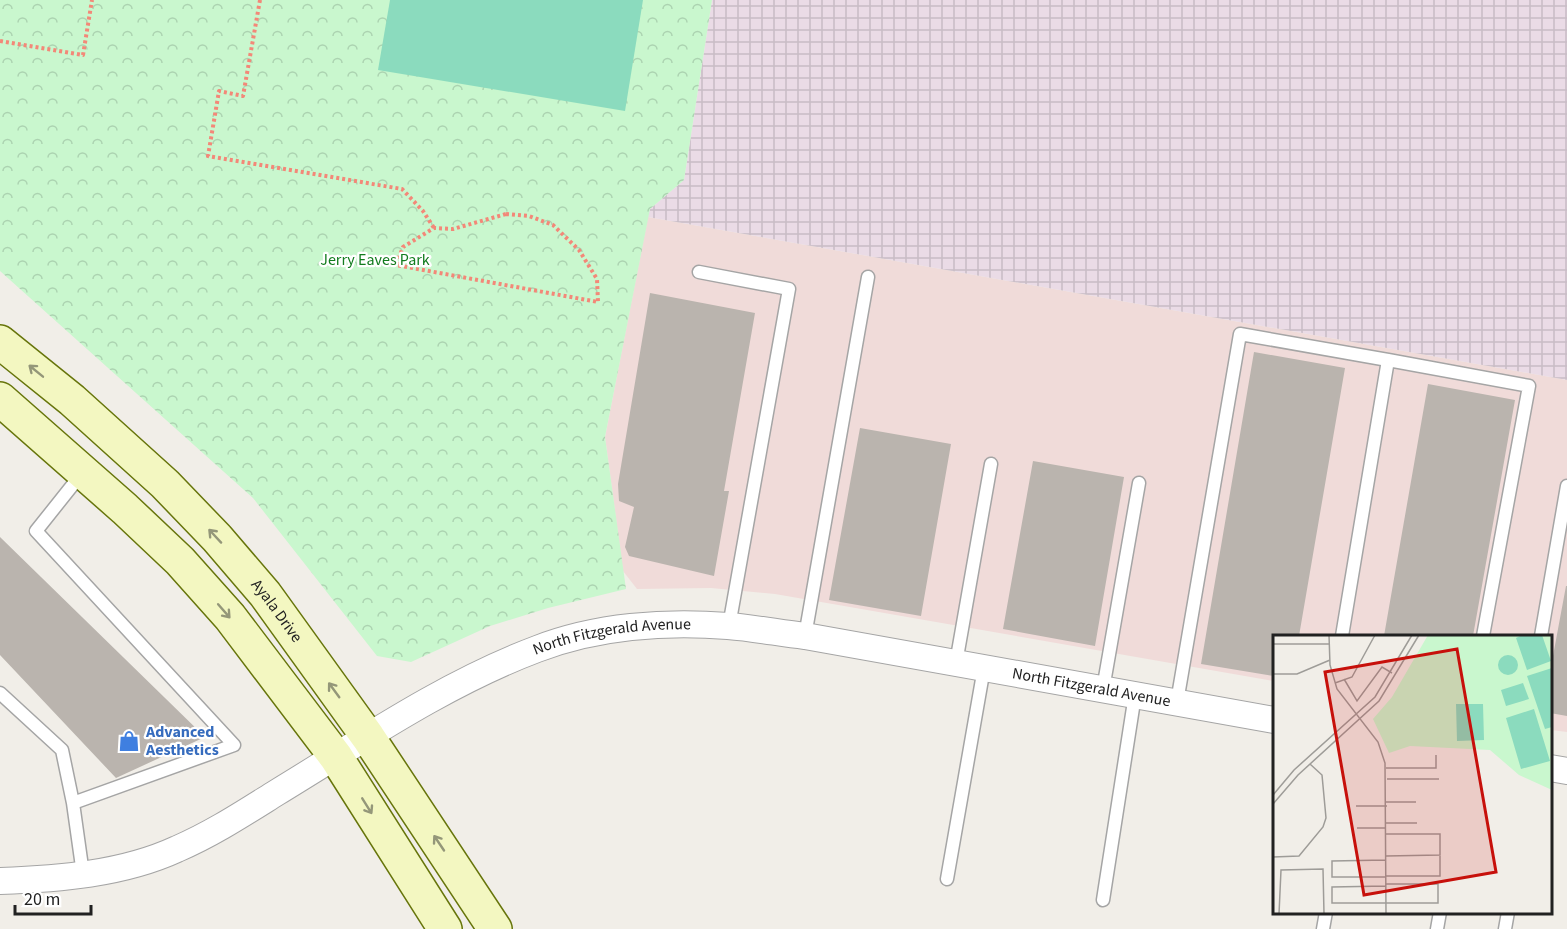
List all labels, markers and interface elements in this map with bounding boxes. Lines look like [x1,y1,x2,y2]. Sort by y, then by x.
park label: Jerry Eaves Park [320,249,430,271]
one-way arrow [29,364,44,378]
one-way arrow [207,529,222,544]
street label: Ayala Drive [246,574,308,647]
one-way arrow [218,603,231,619]
street label: North Fitzgerald Avenue [530,613,691,661]
inset map [1273,635,1552,914]
street label: North Fitzgerald Avenue [1010,662,1172,712]
one-way arrow [328,682,340,699]
place label: Advanced Aesthetics [145,721,219,761]
shop icon: Advanced Aesthetics [117,729,141,753]
one-way arrow [361,798,374,815]
one-way arrow [432,835,444,852]
scale bar [15,878,92,916]
text: 20 m [24,887,60,912]

